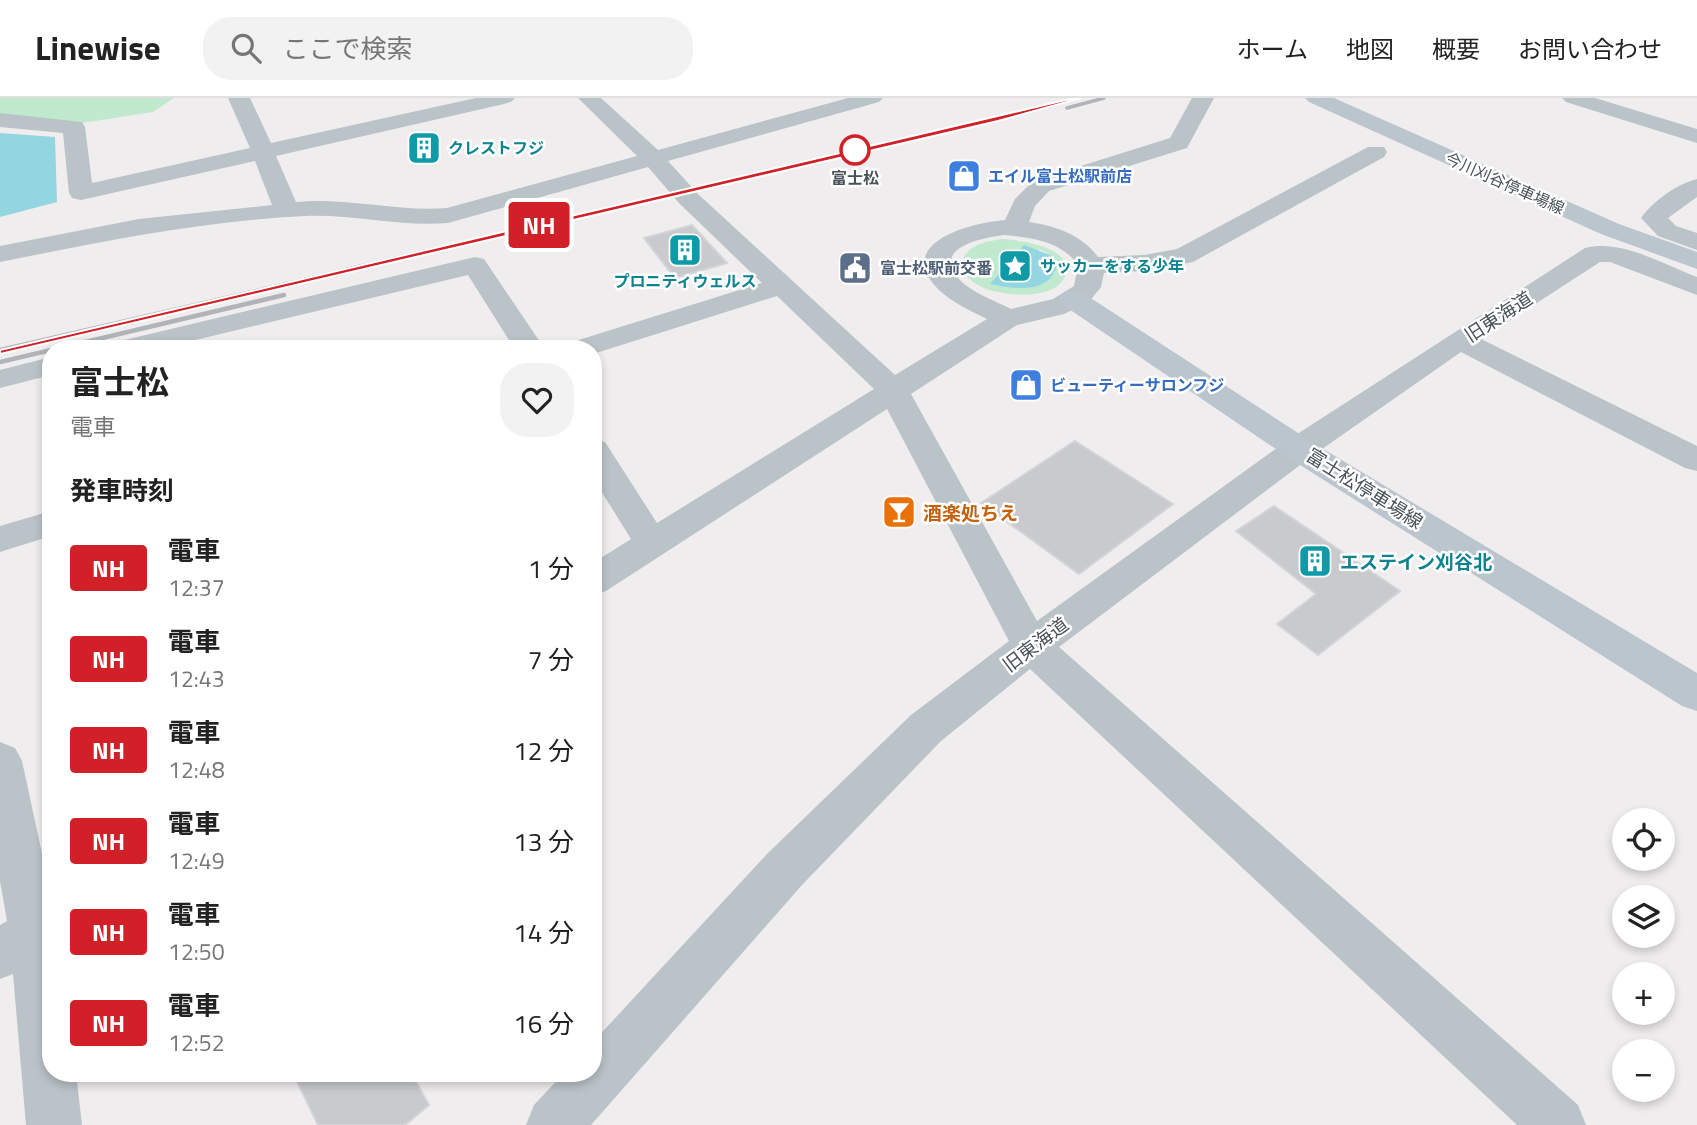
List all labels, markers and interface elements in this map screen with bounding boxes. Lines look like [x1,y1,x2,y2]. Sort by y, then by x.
search box [203,17,693,80]
text: Linewise [35,23,161,73]
icon: search [227,29,265,67]
text: ここで検索 [283,29,413,68]
text: ホーム [1237,31,1308,67]
text: 地図 [1346,31,1394,67]
text: 概要 [1432,31,1480,67]
text: お問い合わせ [1518,31,1662,67]
building icon: クレストフジ [405,129,443,167]
marker: 富士松 [840,135,870,165]
place label: クレストフジ [448,136,544,160]
street label: 今川刈谷停車場線 [1442,146,1568,220]
shop icon: エイル富士松駅前店 [945,157,983,195]
place label: エイル富士松駅前店 [988,164,1132,188]
place label: 富士松 [831,166,879,190]
line badge: NH [508,202,570,248]
text: NH [523,207,555,243]
building icon: プロニティウェルス [666,231,704,269]
place icon: サッカーをする少年 [996,247,1034,285]
public building icon: 富士松駅前交番 [836,249,874,287]
place label: サッカーをする少年 [1040,254,1184,278]
place label: 富士松駅前交番 [880,256,992,280]
place label: プロニティウェルス [613,269,757,293]
street label: 旧東海道 [1458,283,1538,349]
text: 富士松 [70,357,169,407]
button: heart [500,363,574,437]
shop icon: ビューティーサロンフジ [1007,366,1045,404]
place label: ビューティーサロンフジ [1050,373,1224,397]
text: 電車 [70,409,116,444]
street label: 富士松停車場線 [1301,440,1429,536]
text: 発車時刻 [70,471,174,510]
bar icon: 酒楽処ちえ [880,493,918,531]
place label: 酒楽処ちえ [923,498,1018,527]
text: 電車 [168,531,220,570]
building icon: エステイン刈谷北 [1296,542,1334,580]
place label: エステイン刈谷北 [1340,547,1492,576]
text: 1 分 [528,549,574,588]
text: NH [92,550,125,586]
text: 12:37 [168,570,225,605]
street label: 旧東海道 [996,610,1074,678]
text: 電車 [168,622,220,661]
text: 7 分 [528,640,574,679]
text: NH [92,641,125,677]
text: 12:43 [168,661,225,696]
text: 電車 [168,713,220,752]
text: 12 分 [513,731,574,770]
text: NH [92,732,125,768]
text: 12:48 [168,752,225,787]
text: 電車 [168,804,220,843]
map controls [1612,808,1675,1102]
button: locate [1612,808,1675,871]
text: 13 分 [513,822,574,861]
text: NH [92,823,125,859]
text: 12:49 [168,843,225,878]
button: layers [1612,885,1675,948]
text: 電車 [168,895,220,934]
text: 14 分 [513,913,574,952]
text: NH [92,914,125,950]
text: 12:50 [168,934,225,969]
button: + [1612,962,1675,1025]
text: 電車 [168,986,220,1025]
text: 16 分 [513,1004,574,1043]
text: NH [92,1005,125,1041]
text: 12:52 [168,1025,225,1060]
button: − [1612,1039,1675,1102]

